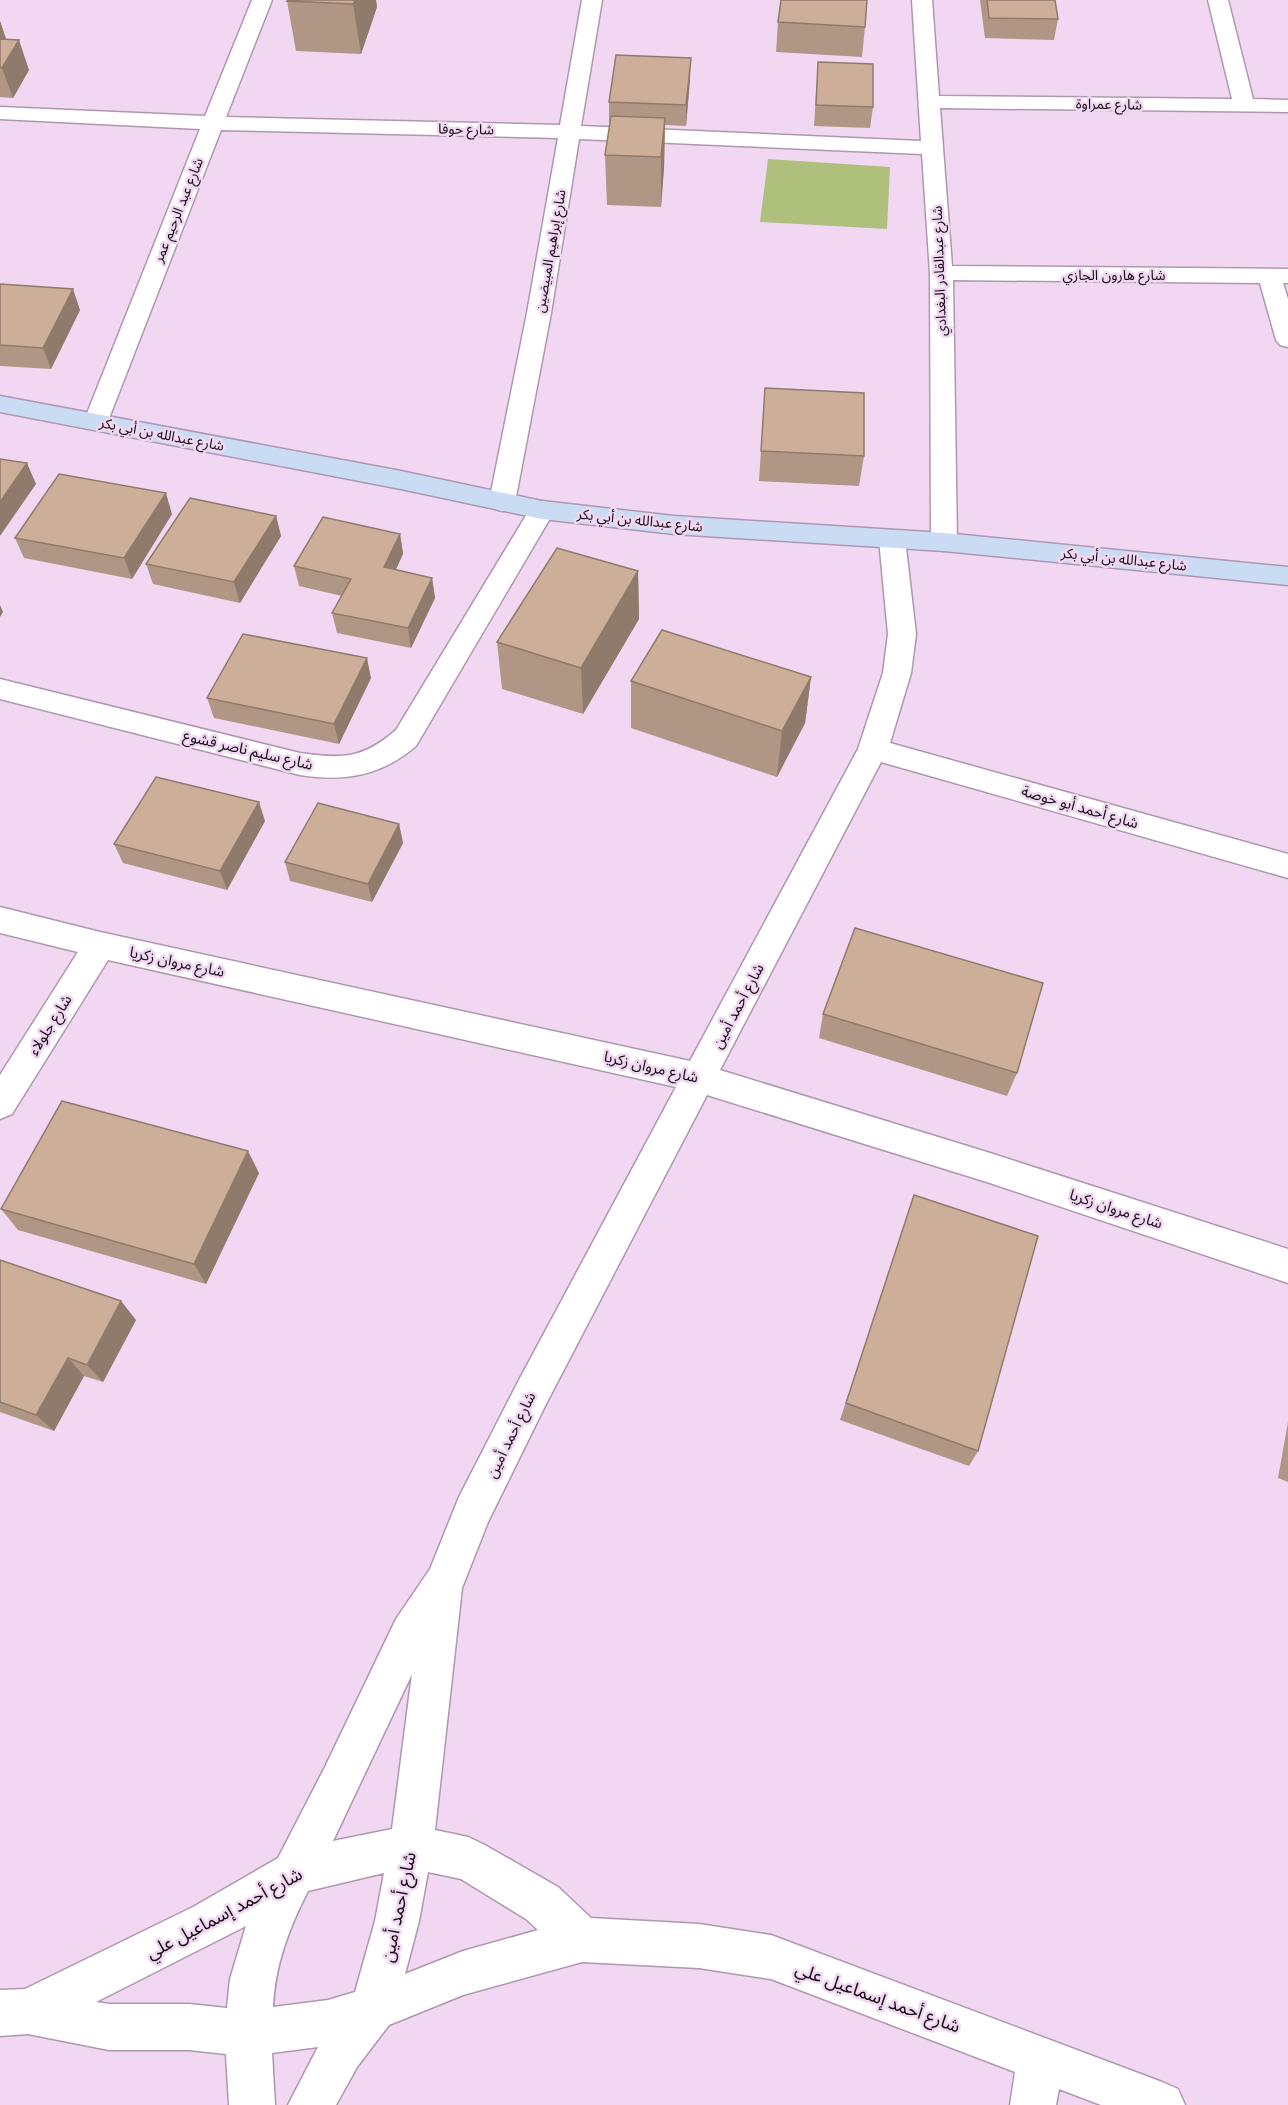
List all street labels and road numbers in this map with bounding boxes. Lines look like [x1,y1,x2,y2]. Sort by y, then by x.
street label: شارع عمراوة [1076,95,1142,116]
street label: شارع حوفا [438,121,494,140]
street label: شارع عبد الرحيم عمر [149,156,209,266]
street label: شارع إبراهيم المبيضين [531,188,572,314]
street label: شارع عبدالقادر البغدادي [929,205,953,336]
street label: شارع هارون الجازي [1062,267,1166,286]
street label: شارع عبدالله بن أبي بكر [97,413,226,457]
street label: شارع عبدالله بن أبي بكر [575,505,704,538]
street label: شارع عبدالله بن أبي بكر [1059,544,1188,577]
street label: شارع سليم ناصر قشوع [181,726,315,777]
street label: شارع أحمد أبو خوصة [1019,782,1141,835]
street label: شارع مروان زكريا [127,943,226,984]
street label: شارع أحمد أمين [708,960,771,1053]
street label: شارع جلولاء [24,991,78,1060]
street label: شارع مروان زكريا [601,1047,700,1090]
street label: شارع مروان زكريا [1066,1186,1165,1235]
street label: شارع أحمد أمين [482,1389,542,1482]
street label: شارع أحمد أمين [376,1850,424,1965]
street label: شارع أحمد إسماعيل علي [142,1863,308,1967]
street label: شارع أحمد إسماعيل علي [791,1957,963,2040]

